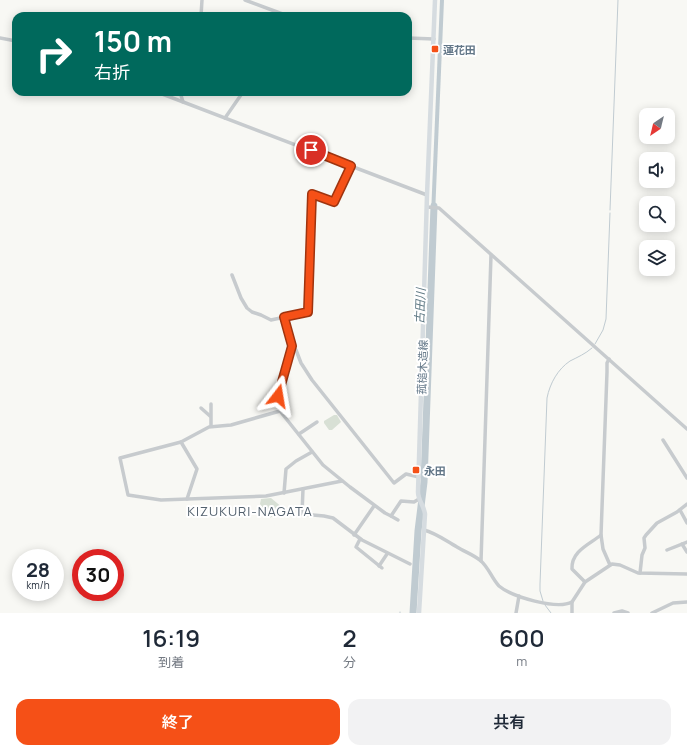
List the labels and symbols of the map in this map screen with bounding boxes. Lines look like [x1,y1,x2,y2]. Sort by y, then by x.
place label: 蓮花田 [443,42,476,57]
marker: 蓮花田 [430,44,440,54]
north arrow [639,108,675,144]
pin [294,133,328,167]
water label: 古田川 [411,286,429,324]
street label: 菰槌木造線 [414,339,430,395]
position arrow [257,375,299,417]
place label: 永田 [424,463,446,478]
marker: 永田 [411,465,421,475]
district label: KIZUKURI-NAGATA [187,502,313,520]
speed limit sign: 30 [72,549,124,601]

